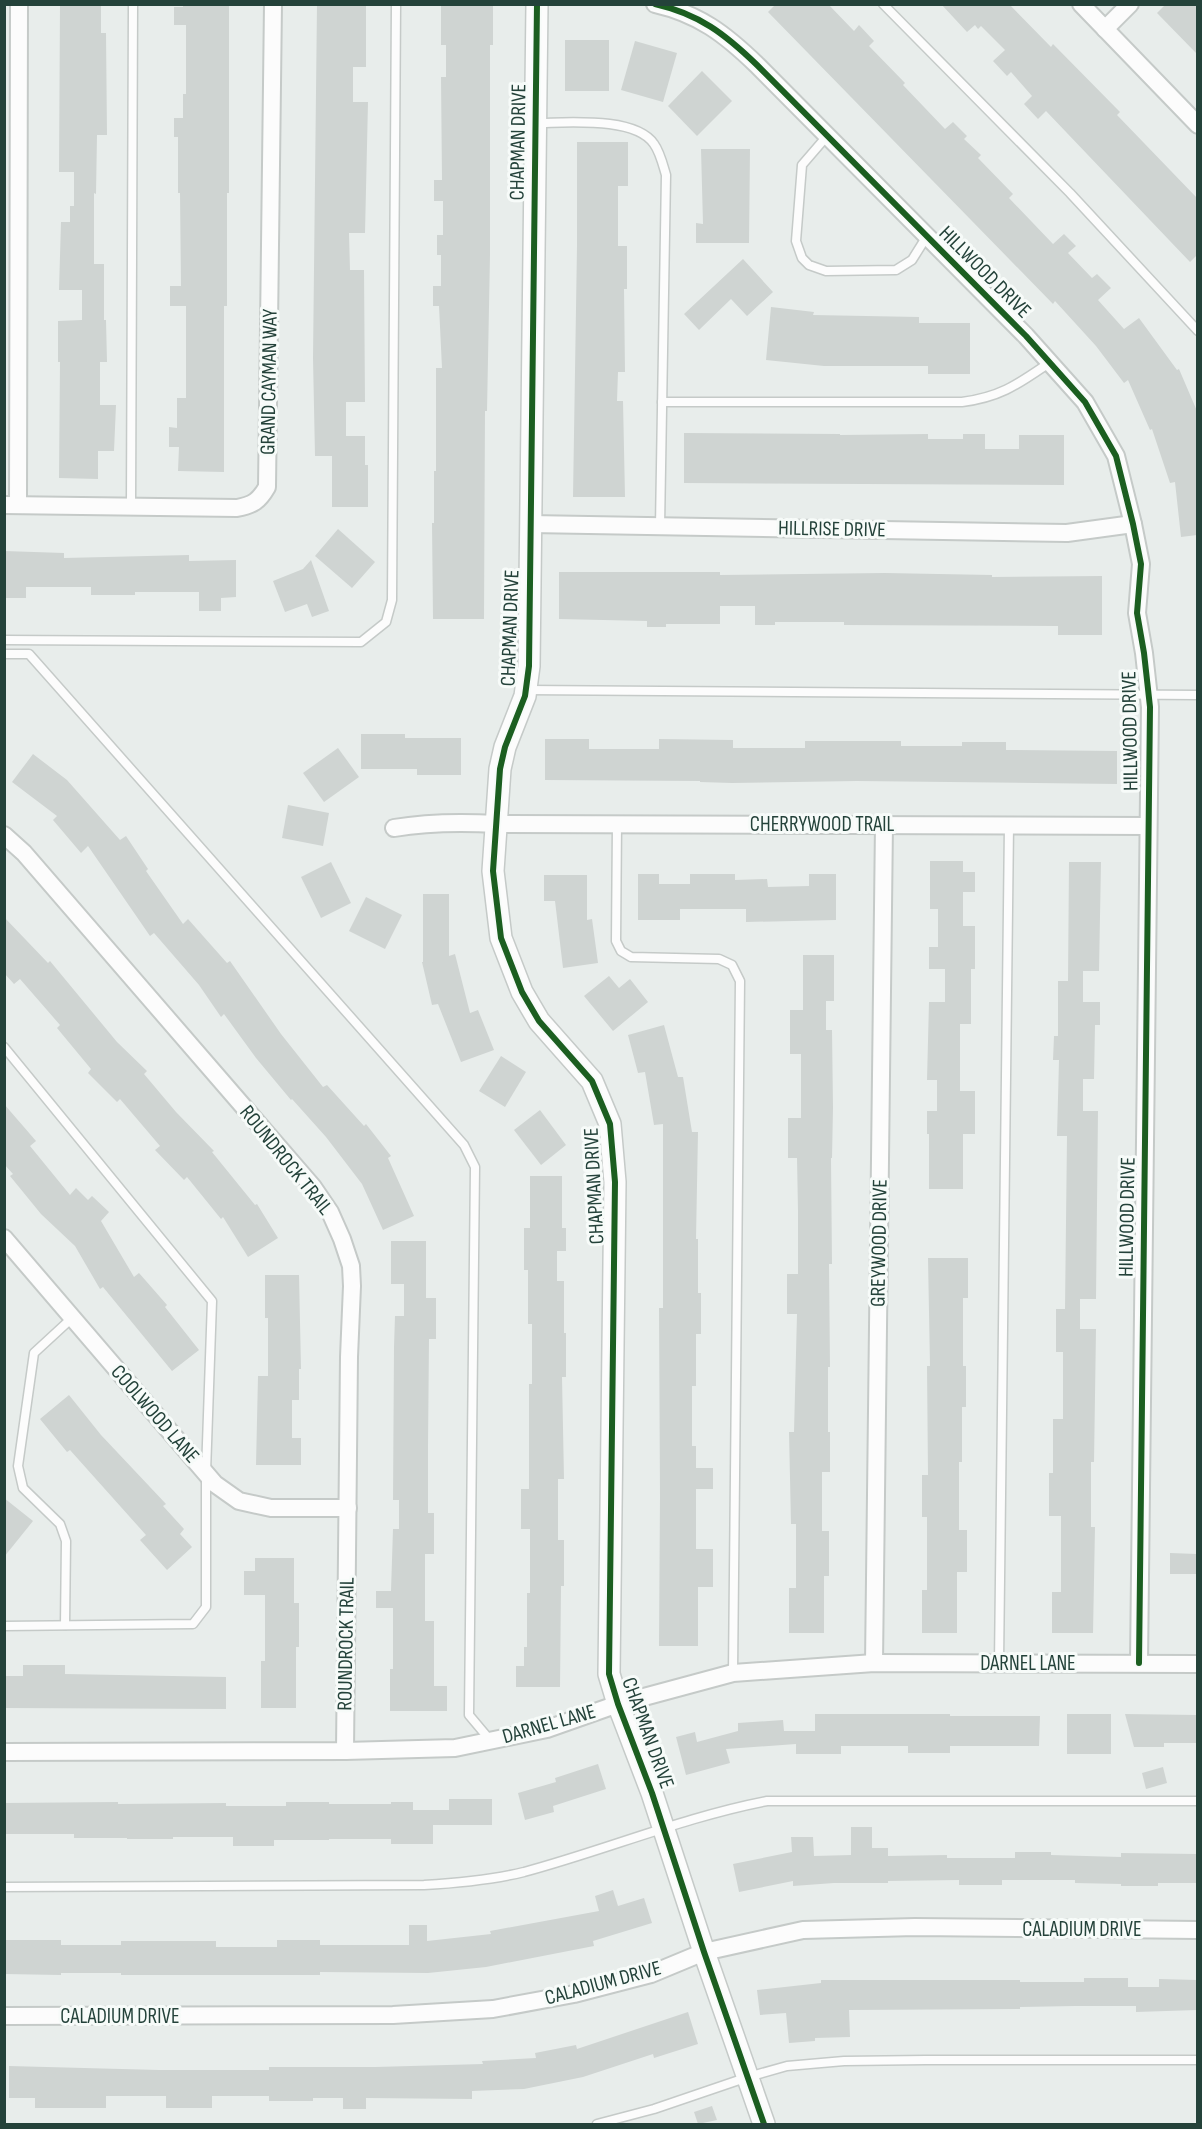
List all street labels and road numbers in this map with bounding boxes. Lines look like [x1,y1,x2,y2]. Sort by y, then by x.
street label: CHAPMAN DRIVE [504,83,532,201]
street label: HILLWOOD DRIVE [934,221,1036,323]
street label: GRAND CAYMAN WAY [255,309,283,455]
street label: HILLRISE DRIVE [778,516,886,542]
street label: CHAPMAN DRIVE [495,569,525,687]
street label: HILLWOOD DRIVE [1116,671,1144,791]
street label: CHERRYWOOD TRAIL [750,812,894,837]
street label: ROUNDROCK TRAIL [234,1100,338,1220]
street label: CHAPMAN DRIVE [578,1127,610,1245]
street label: HILLWOOD DRIVE [1113,1157,1141,1277]
street label: GREYWOOD DRIVE [865,1179,893,1307]
street label: COOLWOOD LANE [106,1360,204,1468]
street label: ROUNDROCK TRAIL [332,1577,360,1711]
street label: DARNEL LANE [980,1651,1076,1676]
street label: CHAPMAN DRIVE [616,1674,680,1792]
street label: DARNEL LANE [500,1699,598,1749]
street label: CALADIUM DRIVE [1022,1917,1142,1942]
street label: CALADIUM DRIVE [542,1955,664,2011]
street label: CALADIUM DRIVE [60,2004,180,2029]

